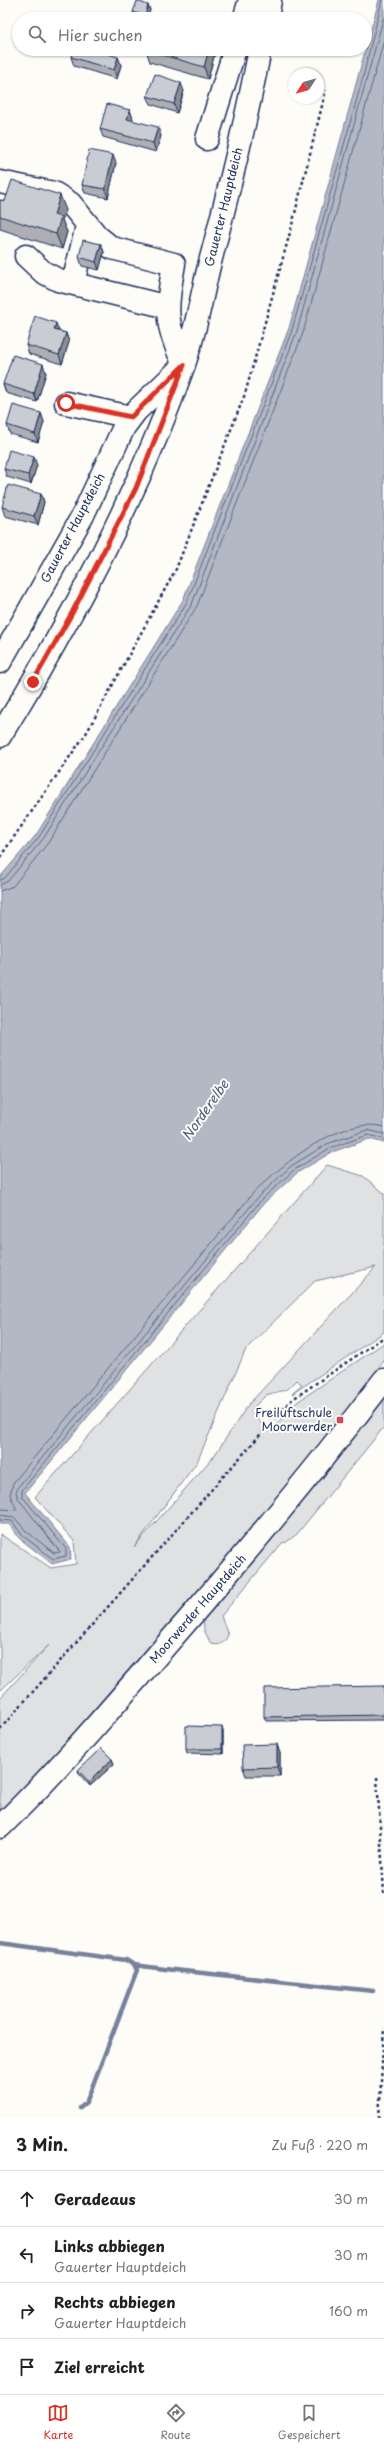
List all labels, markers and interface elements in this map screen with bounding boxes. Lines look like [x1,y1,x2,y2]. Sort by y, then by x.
search box [12,12,372,56]
icon: search [26,23,48,45]
text: Hier suchen [58,23,143,46]
north arrow [288,68,324,104]
street label: Gauerter Hauptdeich [200,145,247,268]
route start [57,394,75,412]
street label: Gauerter Hauptdeich [36,469,109,586]
route end [24,673,42,691]
water label: Norderelbe [177,1075,233,1144]
place label: Freiluftschule Moorwerder [255,1403,333,1435]
marker: Freiluftschule Moorwerder [335,1415,345,1425]
street label: Moorwerder Hauptdeich [145,1550,250,1667]
text: 3 Min. [16,2131,68,2157]
text: Zu Fuß · 220 m [271,2135,368,2154]
text: Geradeaus [54,2187,136,2210]
icon: ahead [16,2188,38,2210]
text: 30 m [334,2189,368,2208]
text: Links abbiegen [54,2234,165,2257]
icon: left [16,2244,38,2266]
text: 30 m [334,2245,368,2264]
text: Gauerter Hauptdeich [54,2257,186,2276]
text: Rechts abbiegen [54,2290,175,2313]
icon: right [16,2300,38,2322]
text: 160 m [329,2301,368,2320]
text: Gauerter Hauptdeich [54,2313,186,2332]
text: Ziel erreicht [54,2355,145,2378]
icon: arrive [16,2356,38,2378]
tab: Karte [44,2402,73,2443]
tab: Route [161,2402,191,2443]
tab: Gespeichert [278,2402,340,2443]

